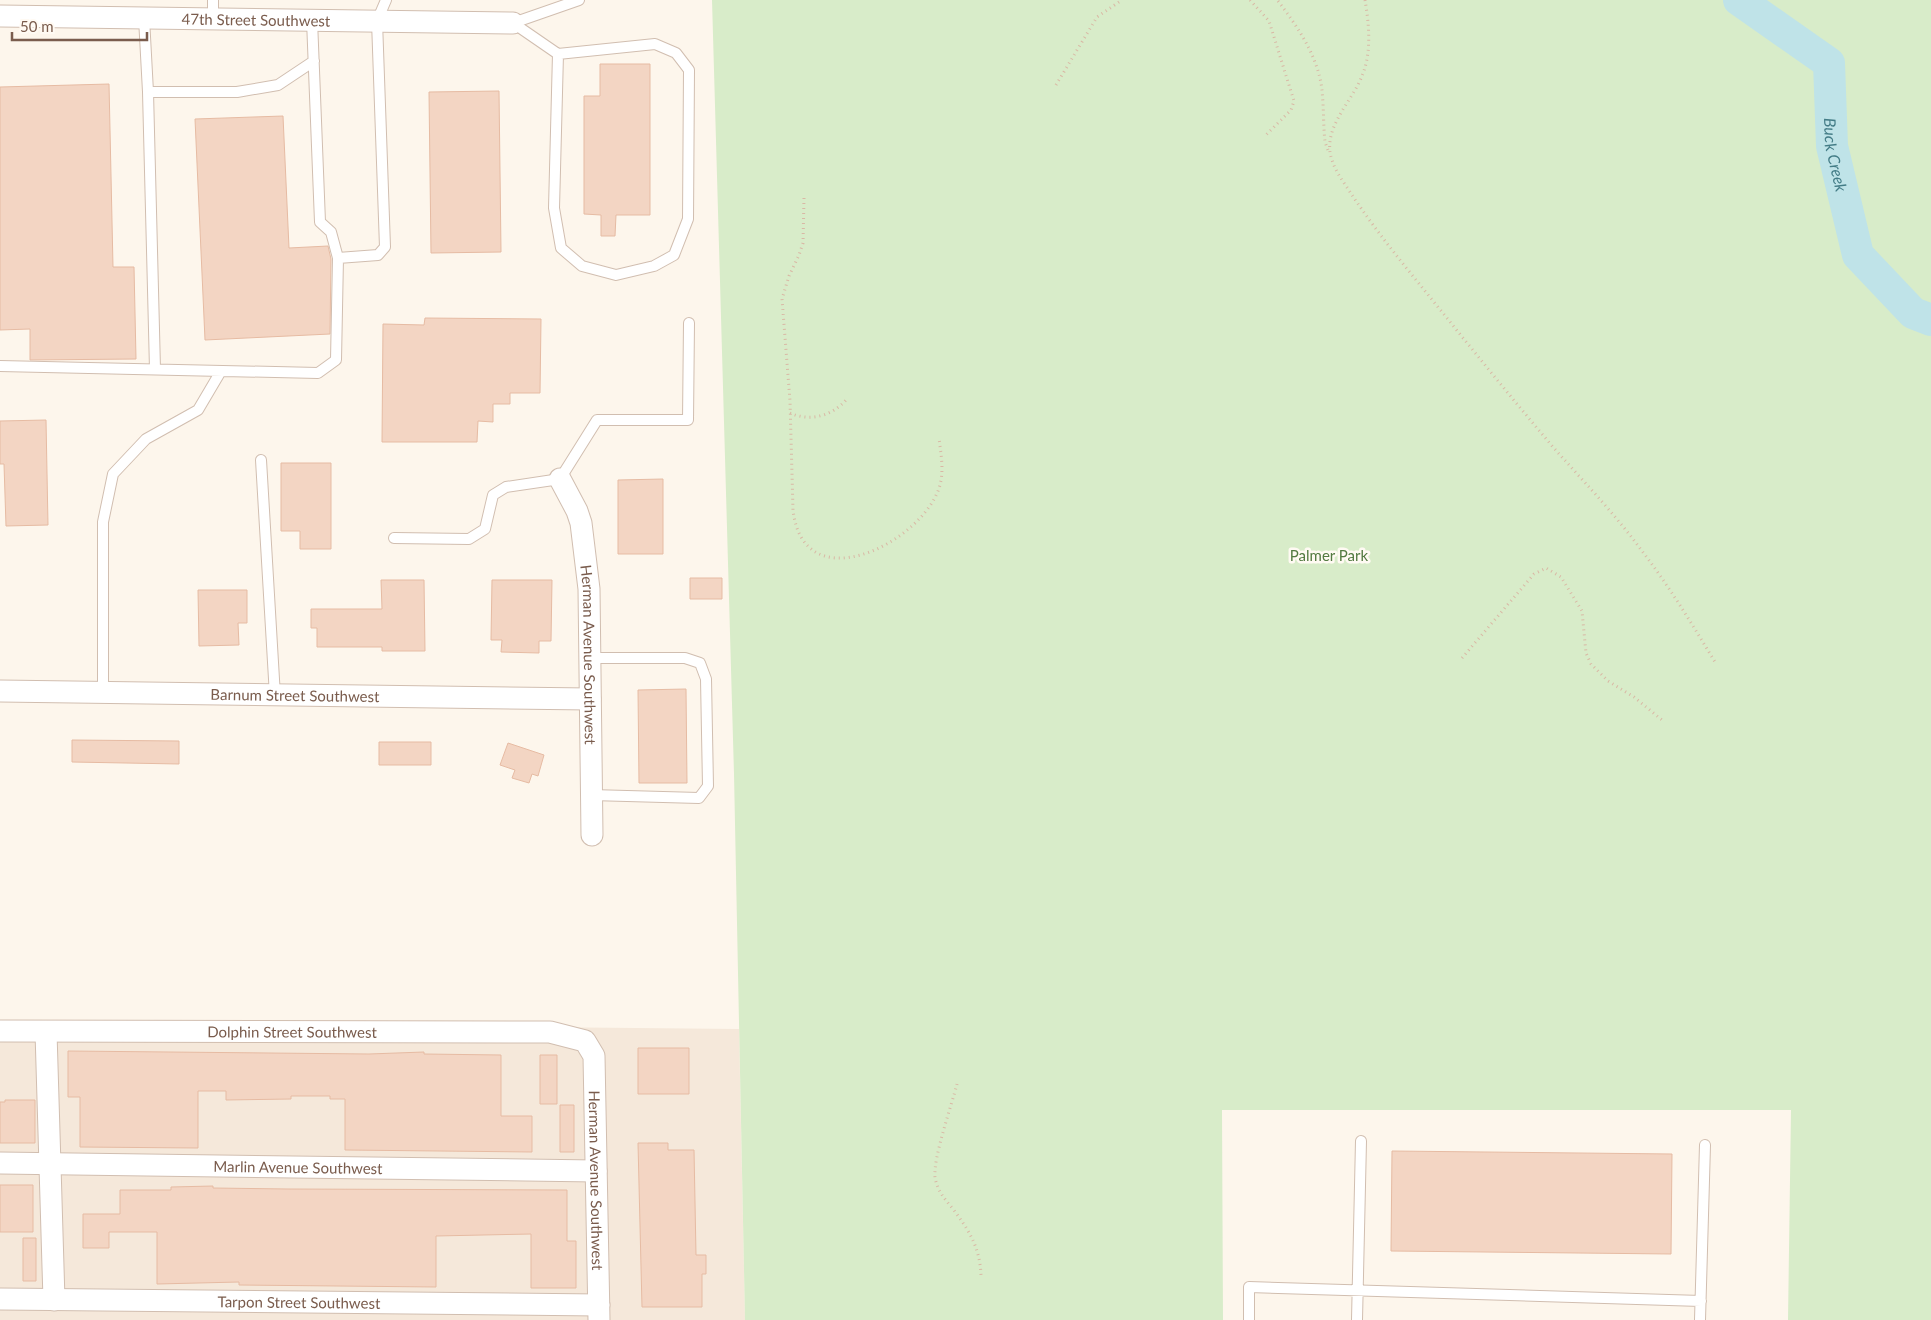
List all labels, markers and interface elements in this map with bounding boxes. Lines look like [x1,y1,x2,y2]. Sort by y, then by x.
street label: 47th Street Southwest [182,9,331,30]
scale bar [12,10,148,42]
text: 50 m [20,17,54,35]
water label: Buck Creek [1821,117,1852,194]
park label: Palmer Park [1290,546,1369,564]
street label: Herman Avenue Southwest [577,564,600,745]
street label: Barnum Street Southwest [210,685,380,705]
street label: Dolphin Street Southwest [207,1022,377,1041]
street label: Herman Avenue Southwest [586,1090,607,1271]
street label: Marlin Avenue Southwest [213,1157,383,1177]
street label: Tarpon Street Southwest [217,1292,381,1312]

